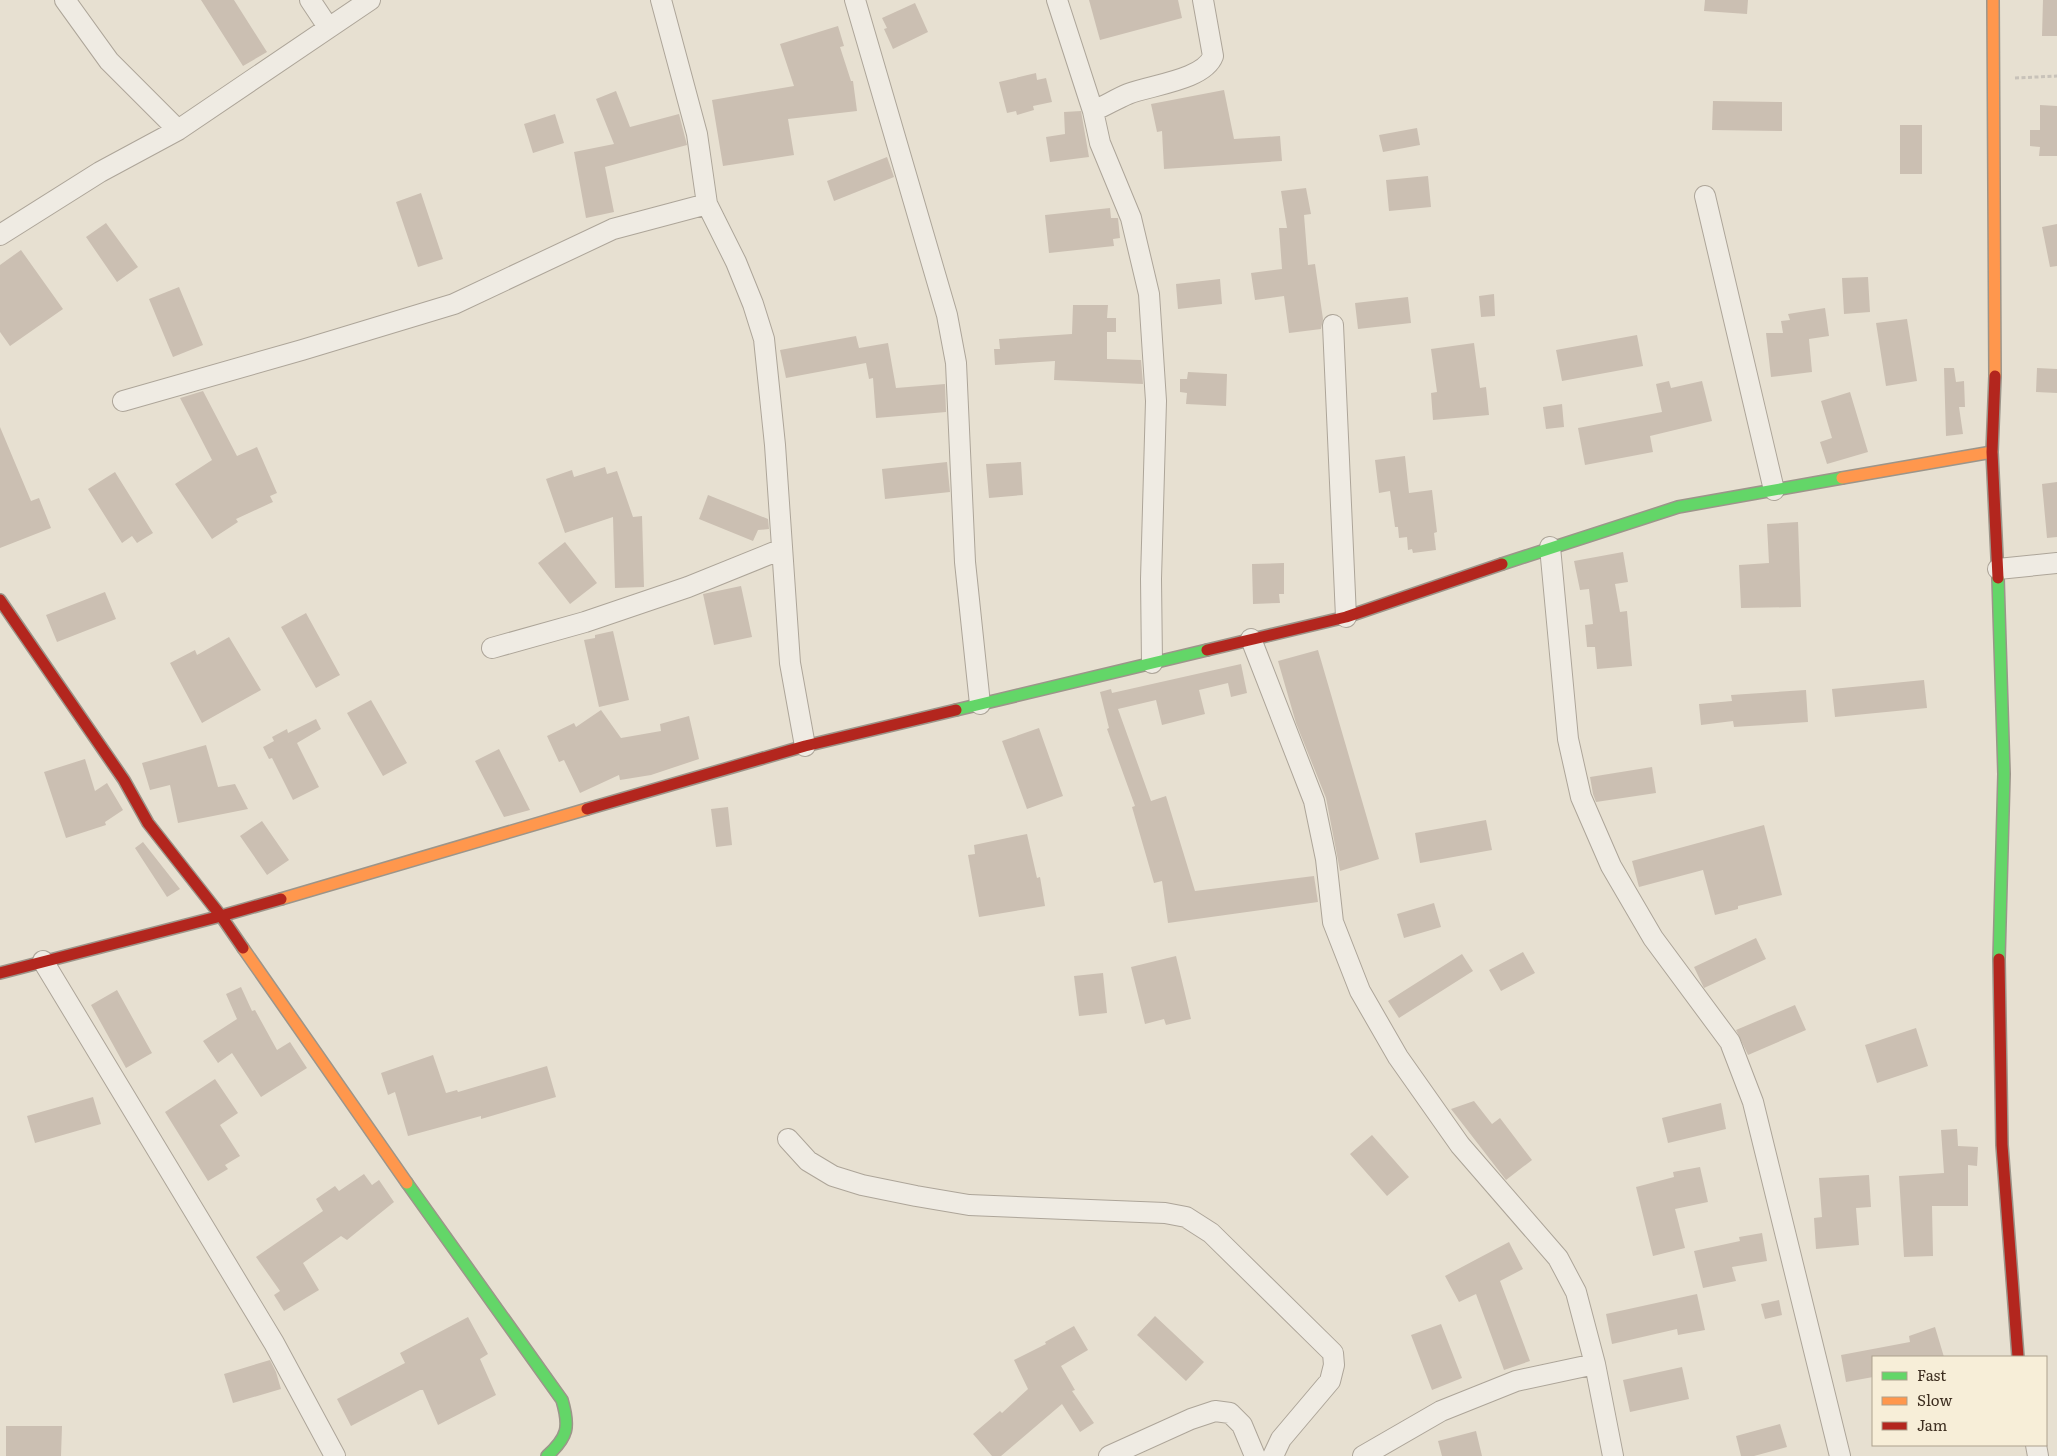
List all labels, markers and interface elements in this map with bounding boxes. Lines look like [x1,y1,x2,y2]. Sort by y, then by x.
legend [1872,1356,2047,1446]
text: Fast [1917,1363,1946,1386]
text: Slow [1917,1388,1952,1411]
text: Jam [1917,1413,1948,1436]

